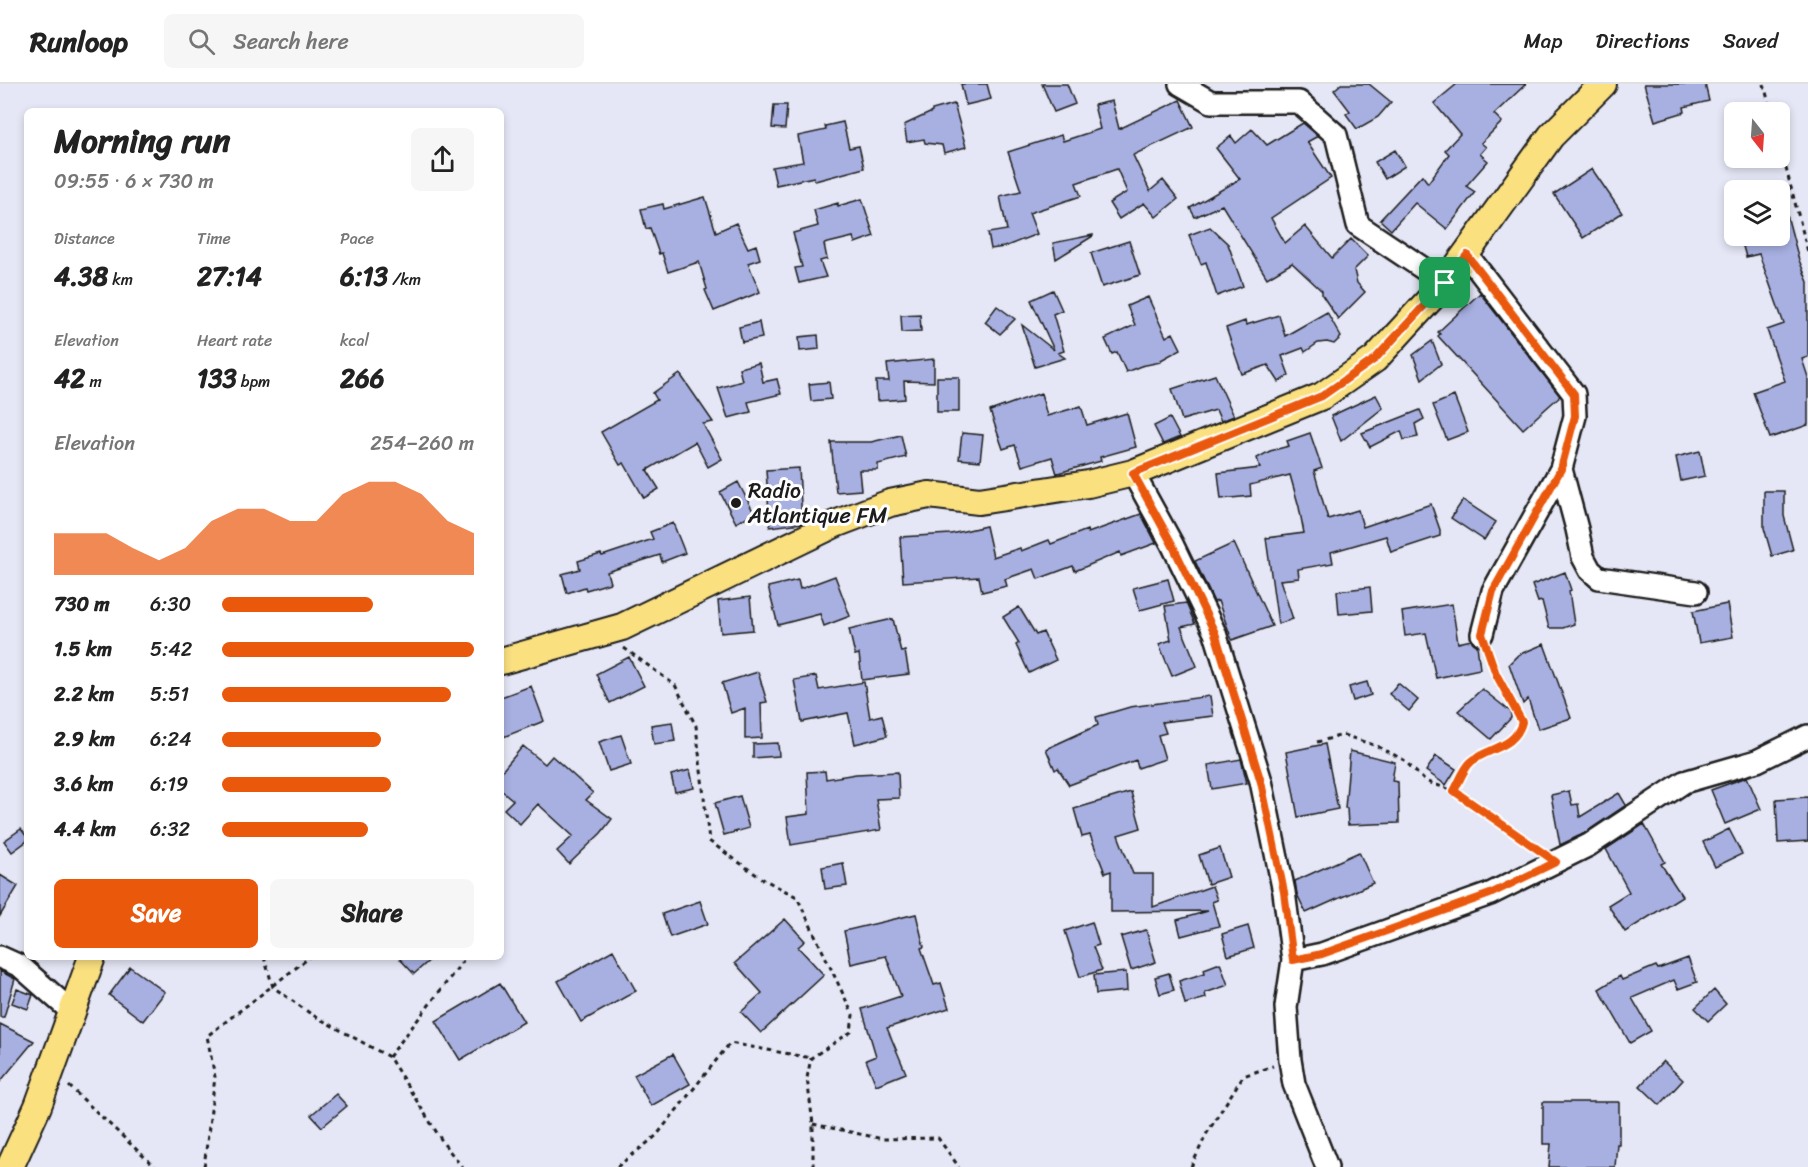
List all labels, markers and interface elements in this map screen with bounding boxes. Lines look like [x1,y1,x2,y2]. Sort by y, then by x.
search box [164,14,584,68]
text: Runloop [30,17,128,66]
text: Search here [233,22,349,61]
text: Map [1524,22,1562,60]
text: Directions [1595,22,1690,60]
text: Saved [1723,22,1778,60]
icon: search [185,25,218,58]
north arrow [1724,102,1790,168]
map controls [1724,102,1790,246]
text: Morning run [54,112,230,170]
button: share [411,128,474,191]
text: 09:55 · 6 × 730 m [54,164,214,199]
button: layers [1724,180,1790,246]
text: Distance [54,224,115,253]
text: Time [197,224,231,253]
text: Pace [340,224,374,253]
text: 4.38 [54,253,108,299]
text: 27:14 [197,253,262,299]
text: 6:13 [340,253,388,299]
pin [1419,257,1470,308]
text: km [108,265,133,294]
text: /km [388,265,421,294]
icon: arrive [1428,266,1461,299]
text: Elevation [54,326,119,355]
text: Heart rate [197,326,272,355]
text: kcal [340,326,369,355]
text: 42 [54,355,85,401]
text: 133 [197,355,237,401]
text: 266 [340,355,385,401]
text: m [85,367,102,396]
text: bpm [237,367,270,396]
text: Elevation [54,426,135,461]
text: 254–260 m [370,426,474,461]
place label: Radio Atlantique FM [747,471,888,535]
marker: Radio Atlantique FM [729,496,743,510]
text: 730 m [54,587,110,622]
text: 6:30 [150,587,191,622]
text: 1.5 km [54,632,112,667]
text: 5:42 [150,632,192,667]
text: 2.2 km [54,677,114,712]
text: 5:51 [150,677,189,712]
text: 2.9 km [54,722,115,757]
text: 6:24 [150,722,191,757]
text: 3.6 km [54,767,114,802]
text: 6:19 [150,767,188,802]
text: 4.4 km [54,812,116,847]
text: 6:32 [150,812,190,847]
button: Save [54,879,258,948]
button: Share [270,879,474,948]

